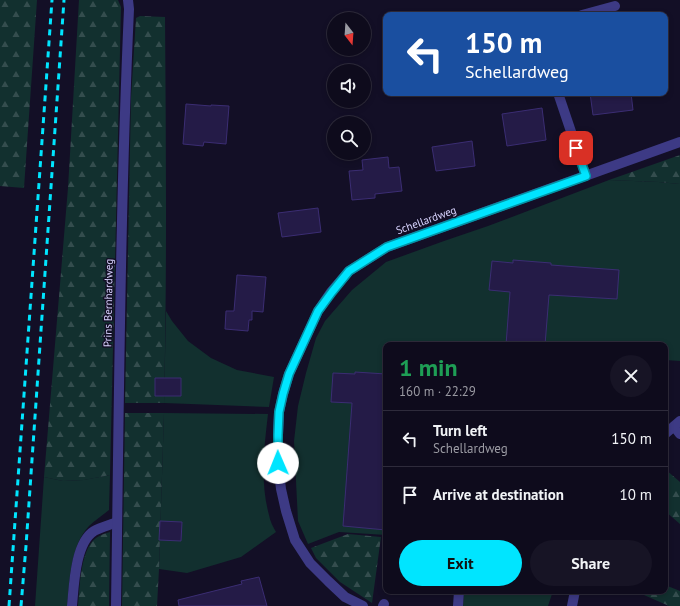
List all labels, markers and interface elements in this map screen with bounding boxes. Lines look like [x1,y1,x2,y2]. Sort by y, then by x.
north arrow [327,12,371,56]
map controls [327,12,371,160]
text: 150 m [465,24,542,61]
icon: left [399,28,451,80]
text: Schellardweg [465,60,569,83]
button: sound [327,64,371,108]
button: search [327,116,371,160]
pin [559,131,593,165]
icon: arrive [565,137,587,159]
street label: Schellardweg [394,203,458,237]
street label: Prins Bernhardweg [100,259,116,347]
text: 1 min [399,352,458,383]
button: close [610,355,652,397]
text: 160 m · 22:29 [399,383,476,400]
text: Turn left [433,421,487,440]
icon: left [399,428,421,450]
text: 150 m [611,429,652,448]
text: Schellardweg [433,440,508,457]
position arrow [257,442,299,484]
icon: arrive [399,484,421,506]
text: Arrive at destination [433,485,564,504]
text: 10 m [619,485,652,504]
button: Exit [399,540,522,586]
button: Share [530,540,652,586]

